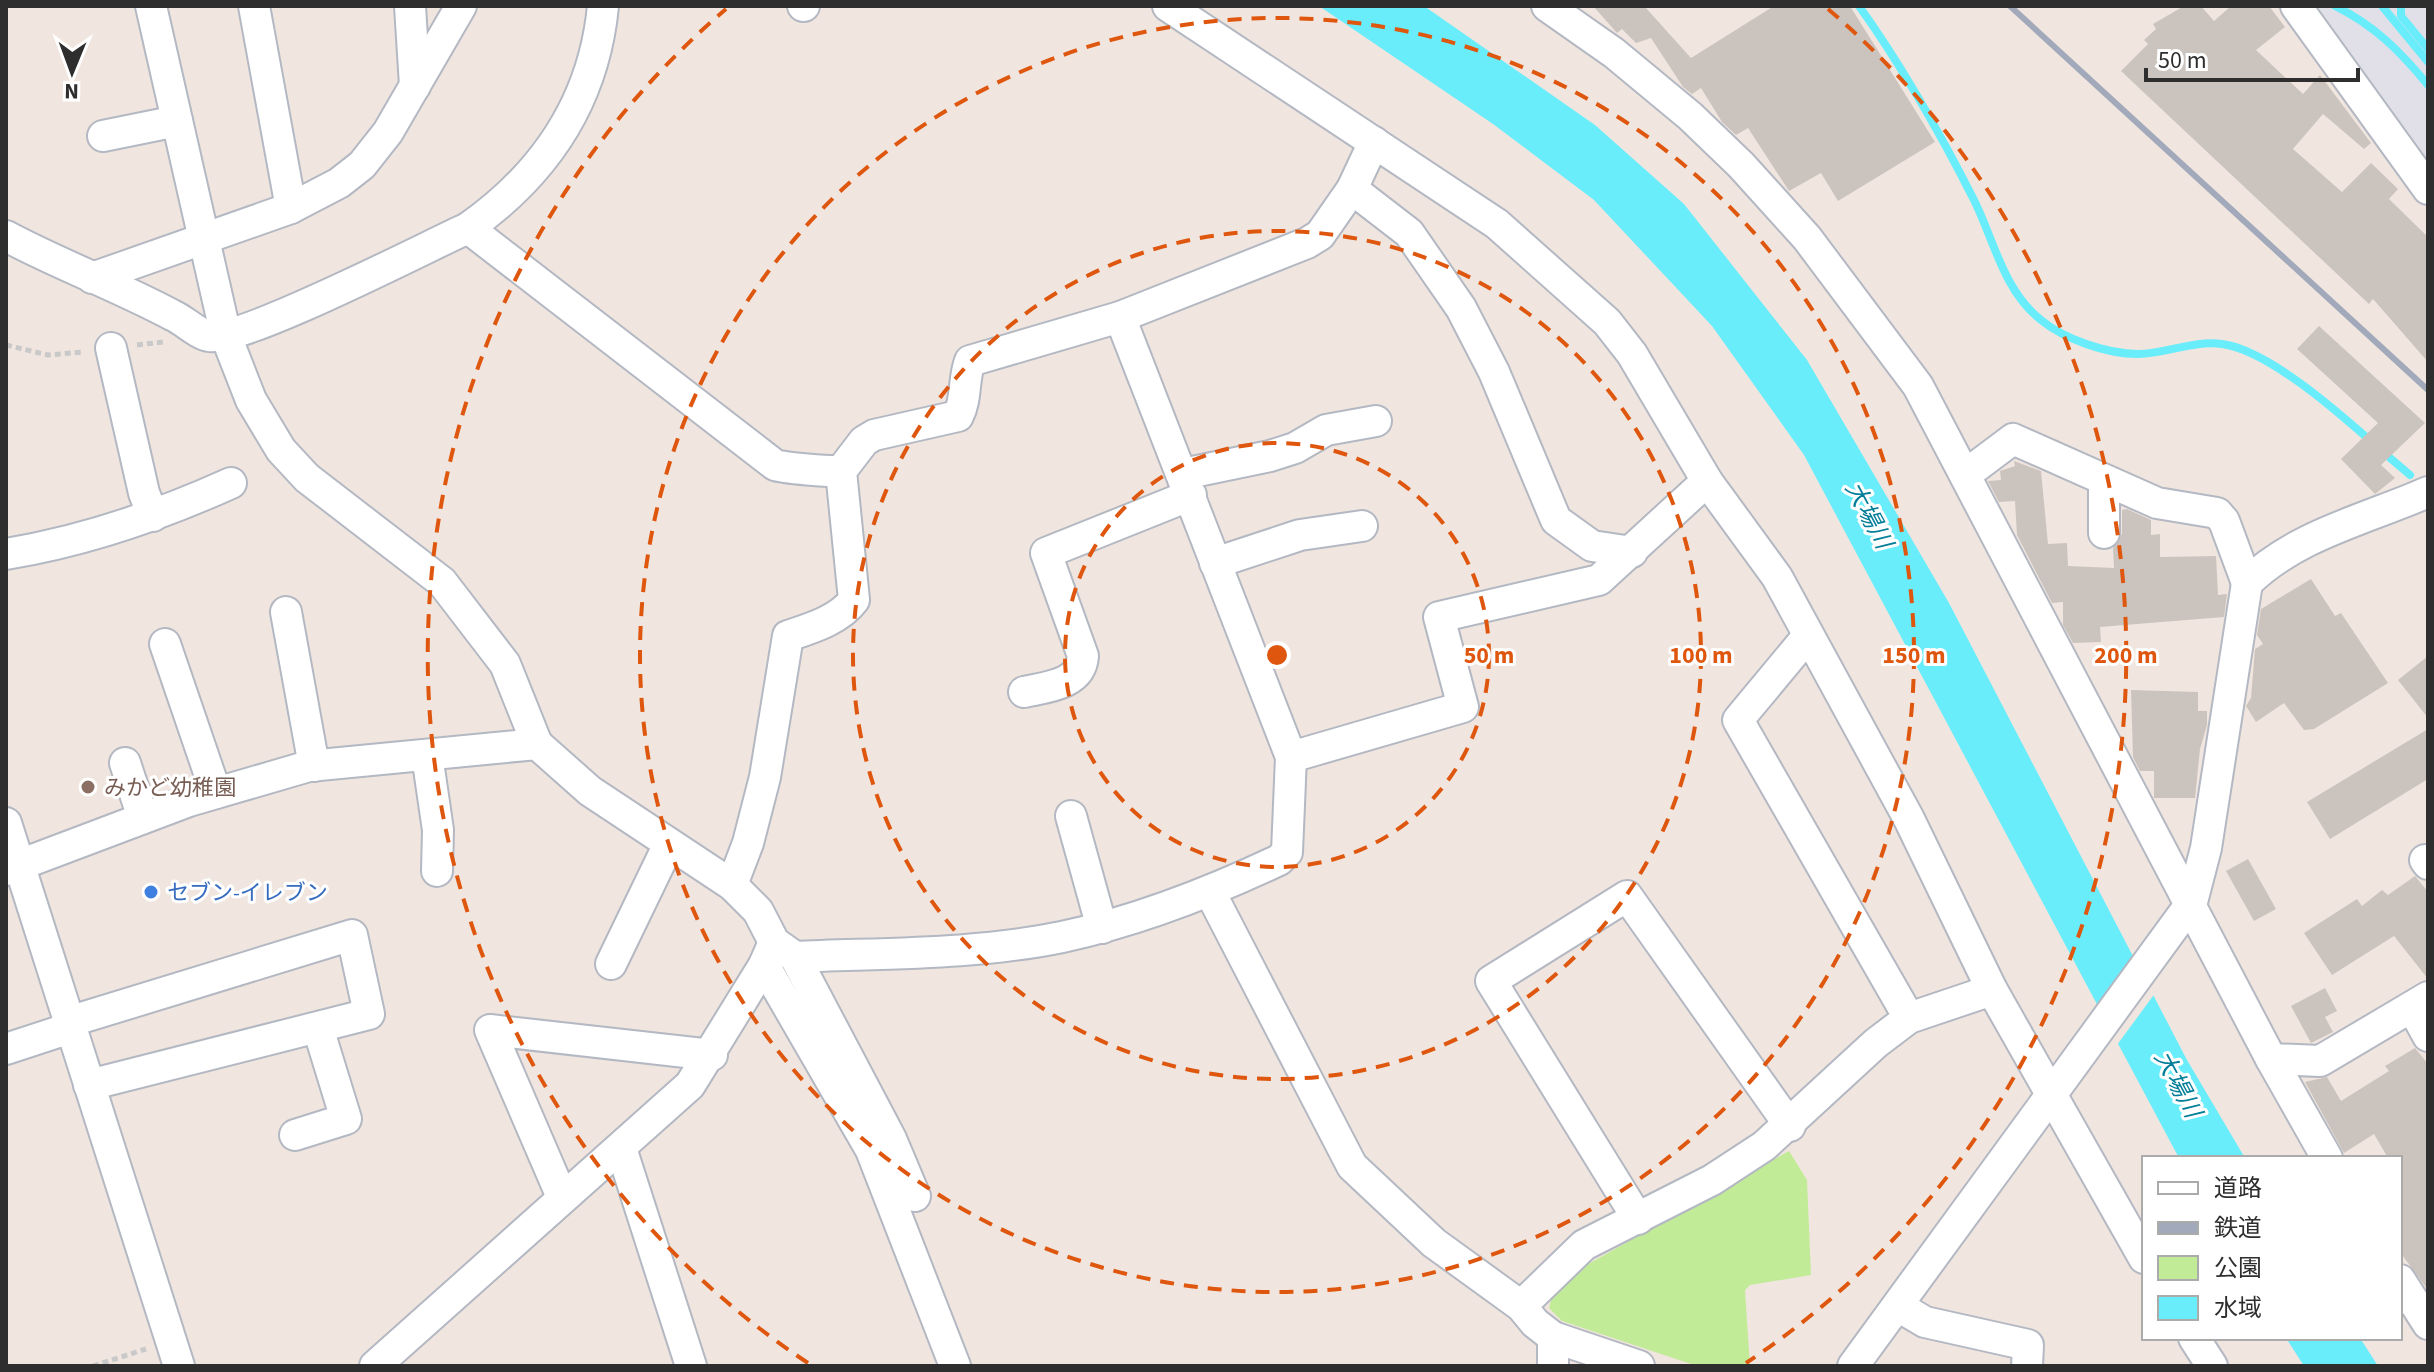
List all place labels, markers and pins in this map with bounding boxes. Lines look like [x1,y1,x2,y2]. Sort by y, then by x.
centre of rings [1263,641,1291,669]
place label: みかど幼稚園 [104,772,236,804]
marker: みかど幼稚園 [79,778,97,796]
place label: セブン-イレブン [167,877,328,909]
marker: セブン-イレブン [142,883,160,901]

